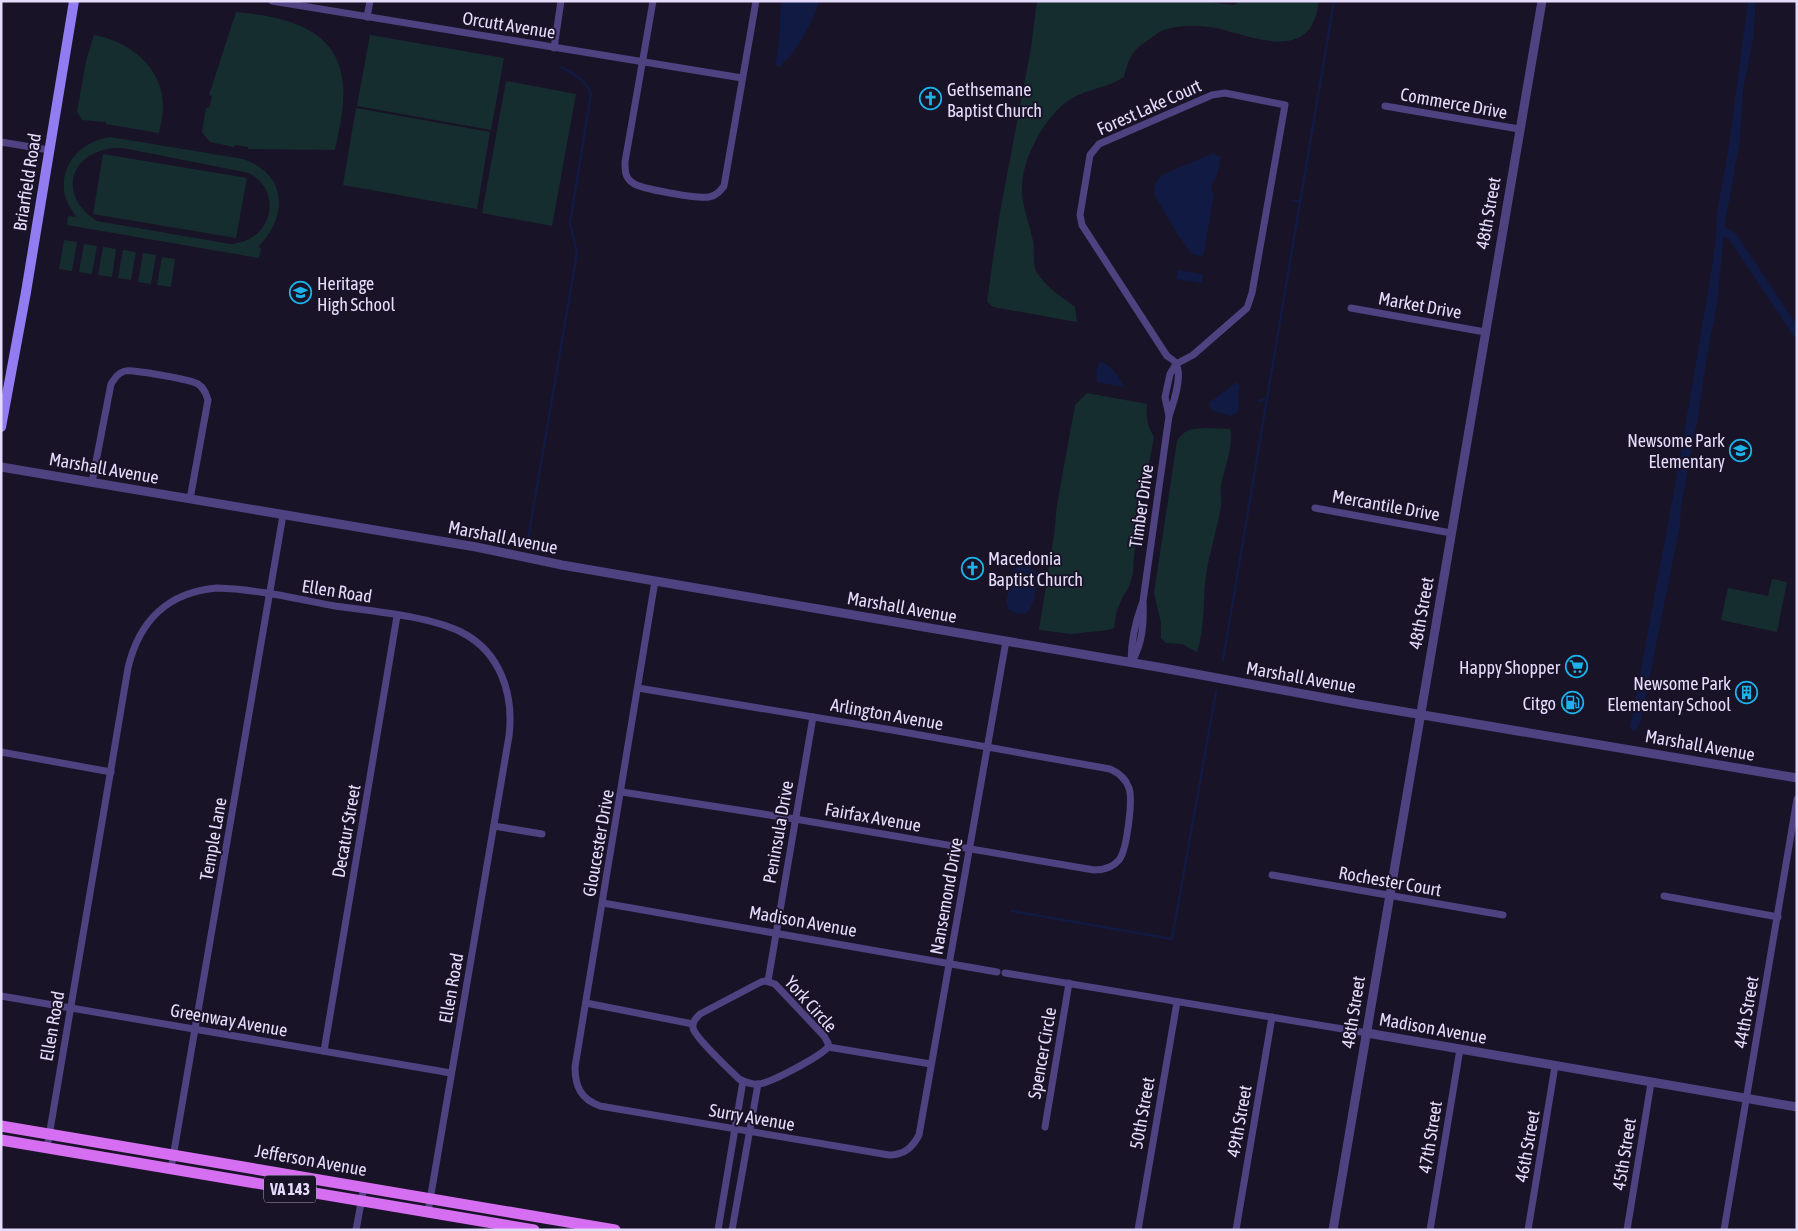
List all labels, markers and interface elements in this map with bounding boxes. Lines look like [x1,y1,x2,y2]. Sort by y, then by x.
street label: Orcutt Avenue [461,7,557,43]
street label: Forest Lake Court [1094,75,1204,139]
place label: Gethsemane Baptist Church [947,79,1042,121]
street label: Commerce Drive [1399,83,1509,123]
church icon: Gethsemane Baptist Church [919,87,943,111]
street label: Briarfield Road [9,132,45,232]
street label: 48th Street [1471,175,1505,251]
place label: Heritage High School [317,273,395,315]
school or university icon: Heritage High School [289,281,313,305]
street label: Market Drive [1377,287,1463,323]
place label: Newsome Park Elementary [1627,430,1725,472]
school or university icon: Newsome Park Elementary [1729,438,1753,462]
street label: Marshall Avenue [48,448,160,488]
street label: Timber Drive [1125,463,1157,549]
street label: Mercantile Drive [1331,485,1441,525]
street label: Marshall Avenue [447,516,559,558]
place label: Macedonia Baptist Church [988,548,1083,590]
church icon: Macedonia Baptist Church [960,556,984,580]
street label: Ellen Road [300,575,374,607]
street label: 48th Street [1404,575,1438,651]
street label: Marshall Avenue [846,587,958,627]
supermarket icon: Happy Shopper [1564,655,1588,679]
street label: Marshall Avenue [1245,657,1357,697]
place label: Happy Shopper [1459,657,1561,678]
place label: Newsome Park Elementary School [1607,673,1731,715]
building icon: Newsome Park Elementary School [1735,681,1759,705]
fuel station icon: Citgo [1560,691,1584,715]
place label: Citgo [1523,693,1556,714]
street label: Arlington Avenue [829,694,945,734]
street label: Marshall Avenue [1644,725,1756,765]
street label: Peninsula Drive [759,779,797,885]
street label: Decatur Street [327,783,365,879]
street label: Gloucester Drive [578,788,618,898]
street label: Temple Lane [195,796,231,882]
street label: Fairfax Avenue [823,798,923,836]
street label: Nansemond Drive [925,836,967,956]
street label: Rochester Court [1337,862,1443,900]
street label: Madison Avenue [748,901,858,941]
street label: Ellen Road [435,951,467,1025]
street label: York Circle [780,972,842,1036]
street label: 48th Street [1337,974,1369,1050]
street label: 44th Street [1729,974,1763,1050]
street label: Ellen Road [36,989,68,1063]
street label: Greenway Avenue [169,999,289,1041]
street label: Spencer Circle [1024,1006,1060,1100]
street label: Madison Avenue [1378,1008,1488,1048]
street label: 50th Street [1125,1075,1159,1151]
street label: 49th Street [1222,1083,1256,1159]
street label: Surry Avenue [708,1099,796,1135]
street label: 47th Street [1414,1099,1446,1175]
street label: 46th Street [1510,1108,1544,1184]
street label: 45th Street [1608,1116,1640,1192]
street label: Jefferson Avenue [254,1140,368,1180]
road number: VA 143 [264,1176,316,1202]

